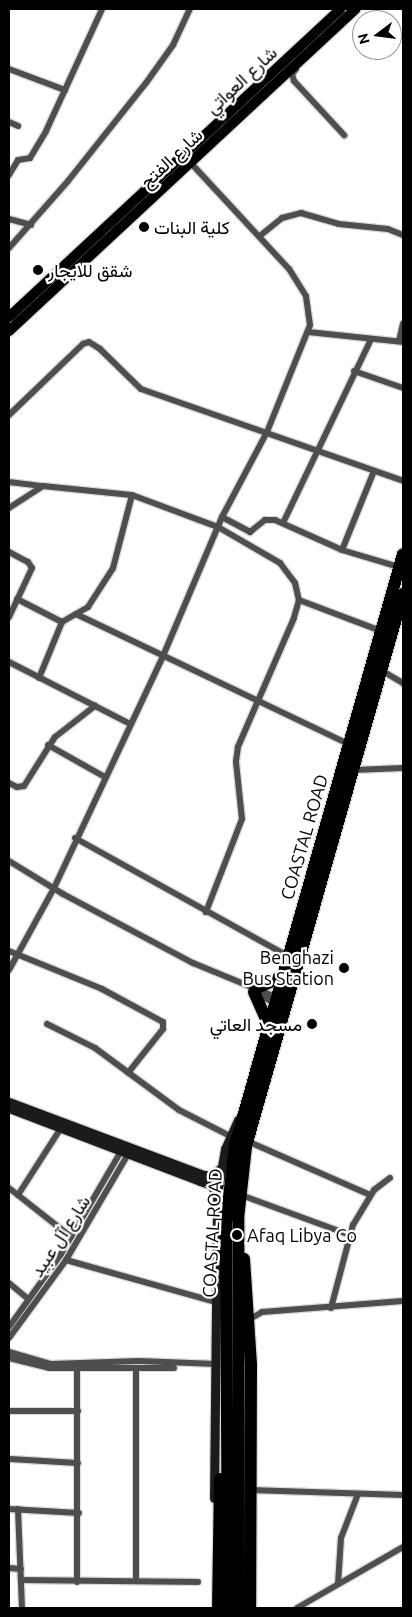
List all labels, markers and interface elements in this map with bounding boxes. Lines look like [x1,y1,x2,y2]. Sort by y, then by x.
north arrow [352,10,402,60]
text: N [354,32,373,46]
street label: شارع العواتي [201,42,281,118]
street label: شارع الفتح [135,124,207,192]
place label: كلية البنات [154,216,230,238]
marker: كلية البنات [138,221,150,233]
place label: شقق للايجار [48,259,132,281]
marker: شقق للايجار [32,264,44,276]
street label: COASTAL ROAD [276,772,332,902]
place label: Benghazi Bus Station [242,947,334,990]
marker: Benghazi Bus Station [338,962,350,974]
place label: مسجد العاتي [210,1013,302,1035]
marker: مسجد العاتي [306,1018,318,1030]
street label: COASTAL ROAD [198,1168,226,1298]
street label: شارع آل عبيد [26,1191,94,1281]
place label: Afaq Libya Co [247,1224,357,1246]
marker: Afaq Libya Co [231,1229,243,1241]

